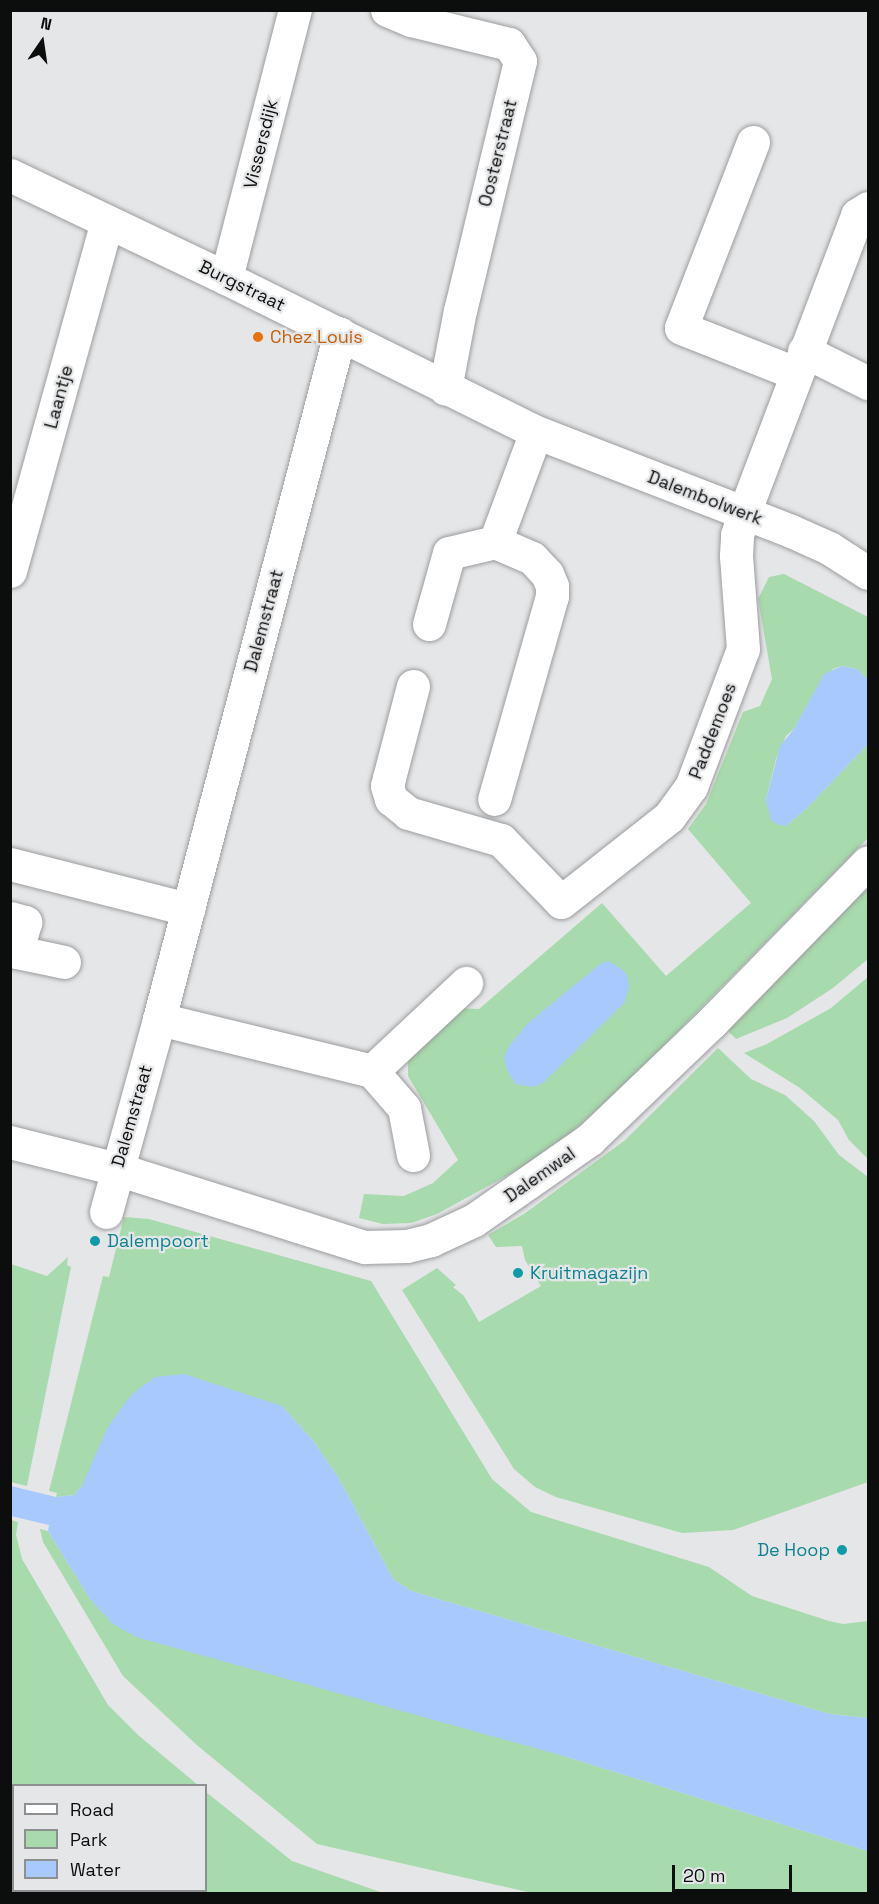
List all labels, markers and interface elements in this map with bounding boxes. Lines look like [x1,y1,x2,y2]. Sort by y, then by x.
north arrow [12,12,72,72]
text: N [39,13,54,35]
street label: Vissersdijk [239,97,283,191]
street label: Oosterstraat [474,97,522,209]
street label: Burgstraat [195,256,289,316]
place label: Chez Louis [270,326,363,348]
marker: Chez Louis [251,330,265,344]
street label: Laantje [40,363,78,431]
street label: Dalembolwerk [644,466,766,530]
street label: Dalemstraat [240,567,288,675]
street label: Paddemoes [685,680,741,782]
street label: Dalemstraat [107,1062,157,1170]
street label: Dalemwal [500,1143,580,1207]
place label: Dalempoort [107,1230,209,1252]
marker: Dalempoort [88,1234,102,1248]
place label: Kruitmagazijn [530,1262,648,1284]
marker: Kruitmagazijn [511,1266,525,1280]
place label: De Hoop [757,1539,830,1561]
marker: De Hoop [835,1543,849,1557]
legend [12,1784,207,1892]
text: Road [70,1798,114,1821]
text: Park [70,1828,107,1851]
scale bar [675,1853,795,1891]
text: Water [70,1858,121,1881]
text: 20 m [683,1864,726,1887]

